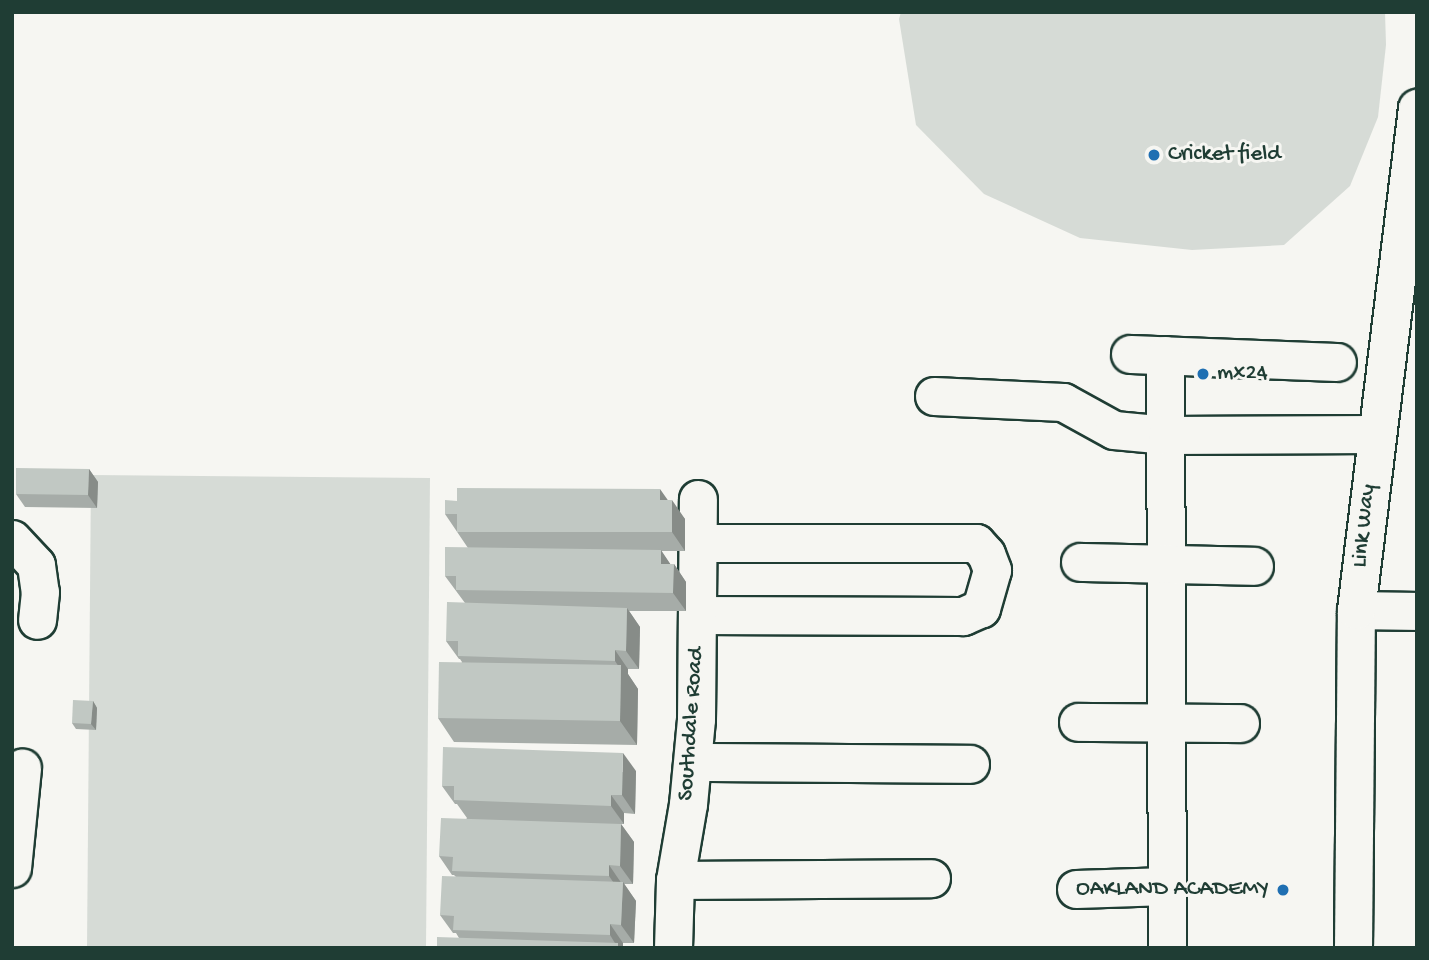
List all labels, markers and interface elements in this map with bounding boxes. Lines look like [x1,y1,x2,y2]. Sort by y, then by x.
place label: Cricket field [1168,141,1281,169]
marker: Cricket field [1146,147,1162,163]
place label: mx24 [1217,360,1268,388]
marker: mx24 [1195,366,1211,382]
street label: Link Way [1347,483,1383,569]
street label: Southdale Road [673,646,711,802]
place label: OAKLAND ACADEMY [1076,876,1269,904]
marker: OAKLAND ACADEMY [1275,882,1291,898]

